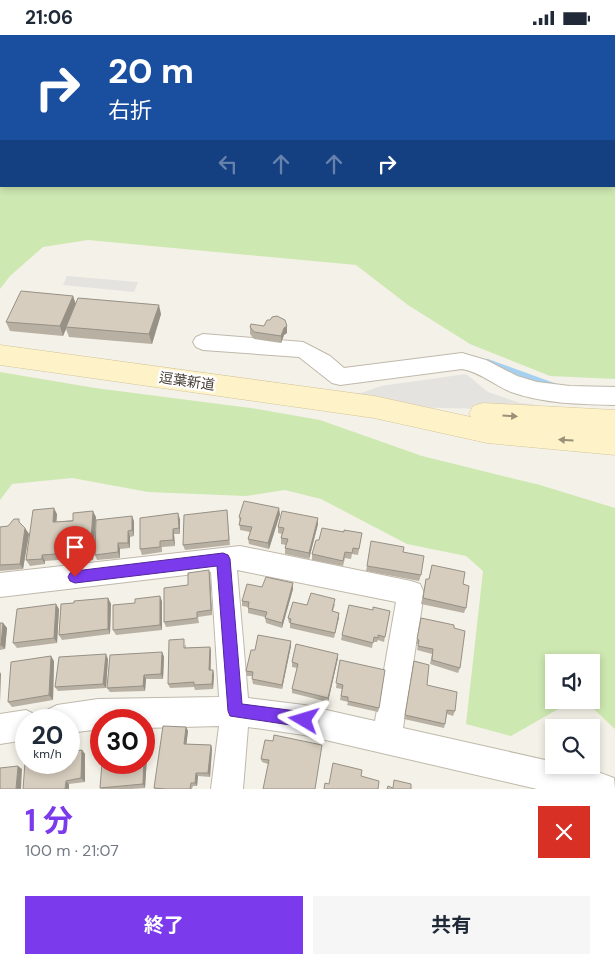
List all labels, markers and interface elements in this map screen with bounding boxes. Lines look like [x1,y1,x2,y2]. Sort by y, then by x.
text: 21:06 [25,5,73,30]
text: 20 m [108,48,194,94]
icon: right [25,55,90,120]
text: 右折 [108,96,152,125]
icon: left [214,150,242,178]
icon: ahead [267,150,295,178]
icon: ahead [320,150,348,178]
icon: right [373,150,401,178]
street label: 逗葉新道 [158,368,216,394]
one-way arrow [503,412,519,420]
one-way arrow [558,436,574,444]
pin [54,526,96,577]
icon: arrive [61,533,89,561]
map controls [545,654,600,774]
button: sound [545,654,600,709]
position arrow [277,693,329,745]
speed limit sign: 30 [90,709,155,774]
text: 20 [32,719,63,752]
button: search [545,719,600,774]
text: km/h [33,746,62,762]
text: 1 分 [25,801,73,840]
button: close [538,806,590,858]
text: 100 m · 21:07 [25,840,119,861]
button: 終了 [25,896,303,954]
button: 共有 [313,896,590,954]

